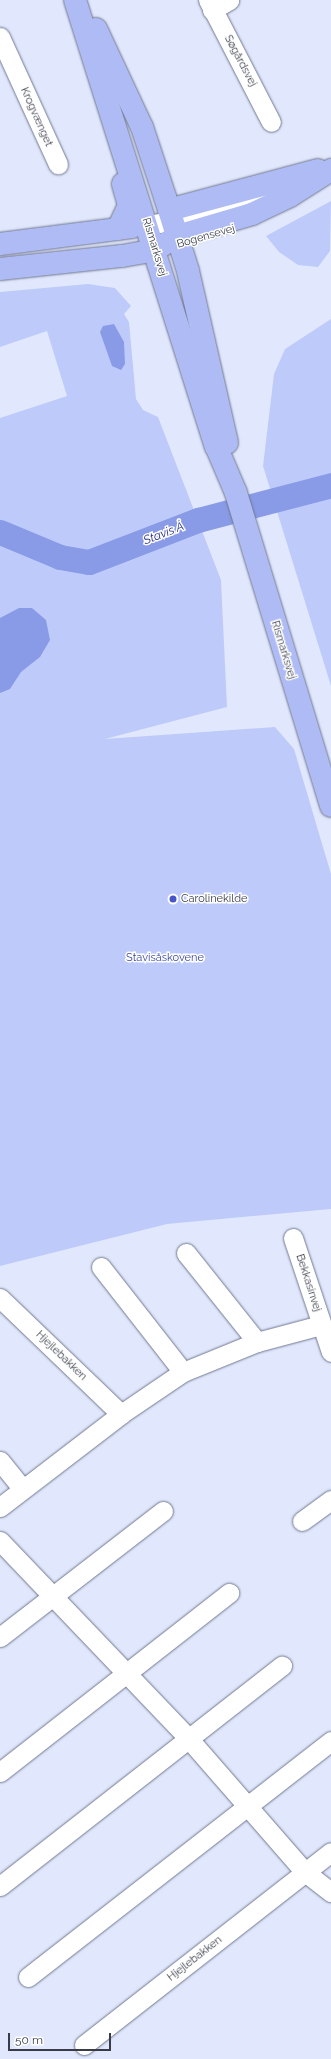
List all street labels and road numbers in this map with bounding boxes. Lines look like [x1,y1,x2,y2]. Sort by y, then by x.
street label: Søgårdsvej [221,33,259,89]
street label: Krogvænget [17,85,55,149]
street label: Rismarksvej [139,216,169,278]
street label: Bogensevej [175,222,237,252]
street label: Rismarksvej [268,619,298,681]
street label: Bekkasinvej [292,1252,324,1314]
street label: Hjejlebakken [33,1328,89,1384]
street label: Hjejlebakken [165,1933,225,1985]

